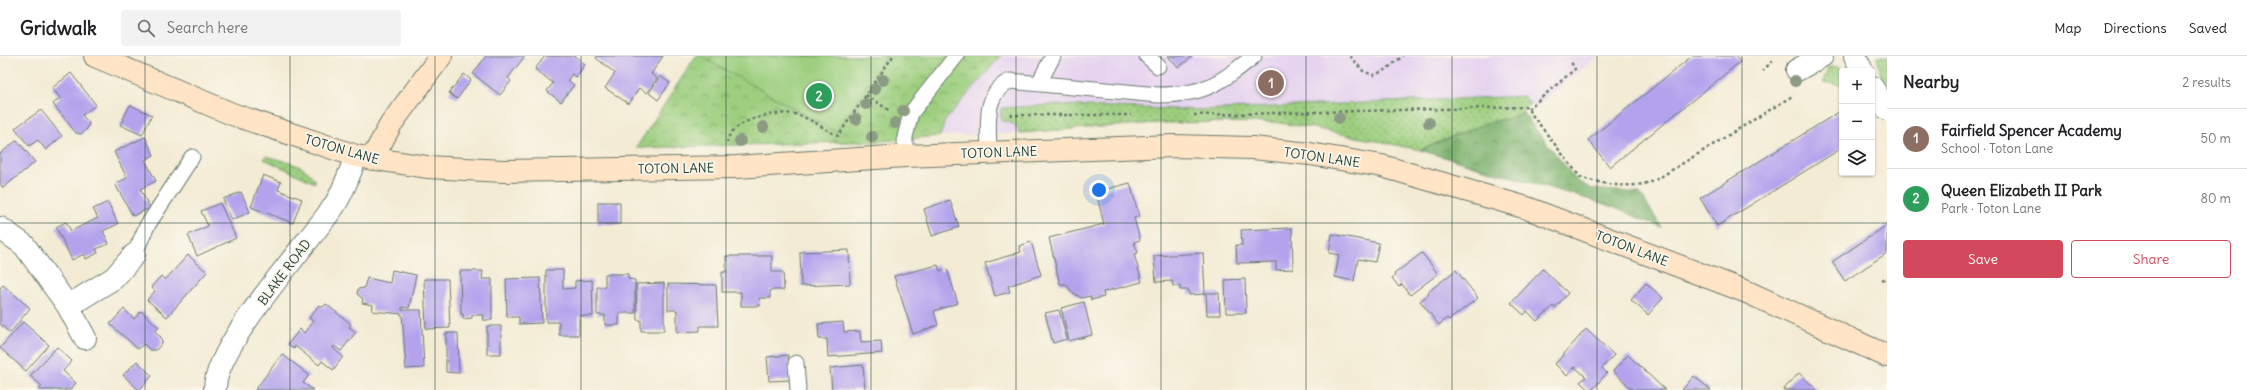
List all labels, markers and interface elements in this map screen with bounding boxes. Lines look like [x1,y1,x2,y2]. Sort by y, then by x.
search box [121,10,401,46]
text: Gridwalk [20,16,97,40]
icon: search [135,17,157,39]
text: Search here [167,18,248,37]
text: Map [2054,19,2081,37]
text: Directions [2103,19,2167,37]
text: Saved [2189,19,2227,37]
pin: 1 [1258,68,1284,98]
map controls [1839,68,1875,176]
button: + [1839,68,1875,104]
text: Nearby [1903,71,1959,93]
text: 2 results [2182,74,2231,91]
pin: 2 [806,81,832,111]
button: − [1839,104,1875,140]
text: Fairfield Spencer Academy [1941,121,2122,140]
text: 1 [1913,130,1919,147]
text: 50 m [2200,130,2231,147]
street label: TOTON LANE [303,131,381,168]
button: layers [1839,140,1875,176]
text: School · Toton Lane [1941,140,2053,157]
street label: TOTON LANE [960,143,1038,162]
street label: TOTON LANE [1283,144,1361,171]
street label: TOTON LANE [638,159,715,178]
your location [1089,180,1109,200]
text: Queen Elizabeth II Park [1941,181,2102,200]
text: 2 [1912,190,1920,207]
text: 80 m [2200,190,2231,207]
text: Park · Toton Lane [1941,200,2041,217]
street label: TOTON LANE [1593,227,1671,270]
street label: BLAKE ROAD [254,236,315,309]
button: Save [1903,240,2063,278]
button: Share [2071,240,2231,278]

